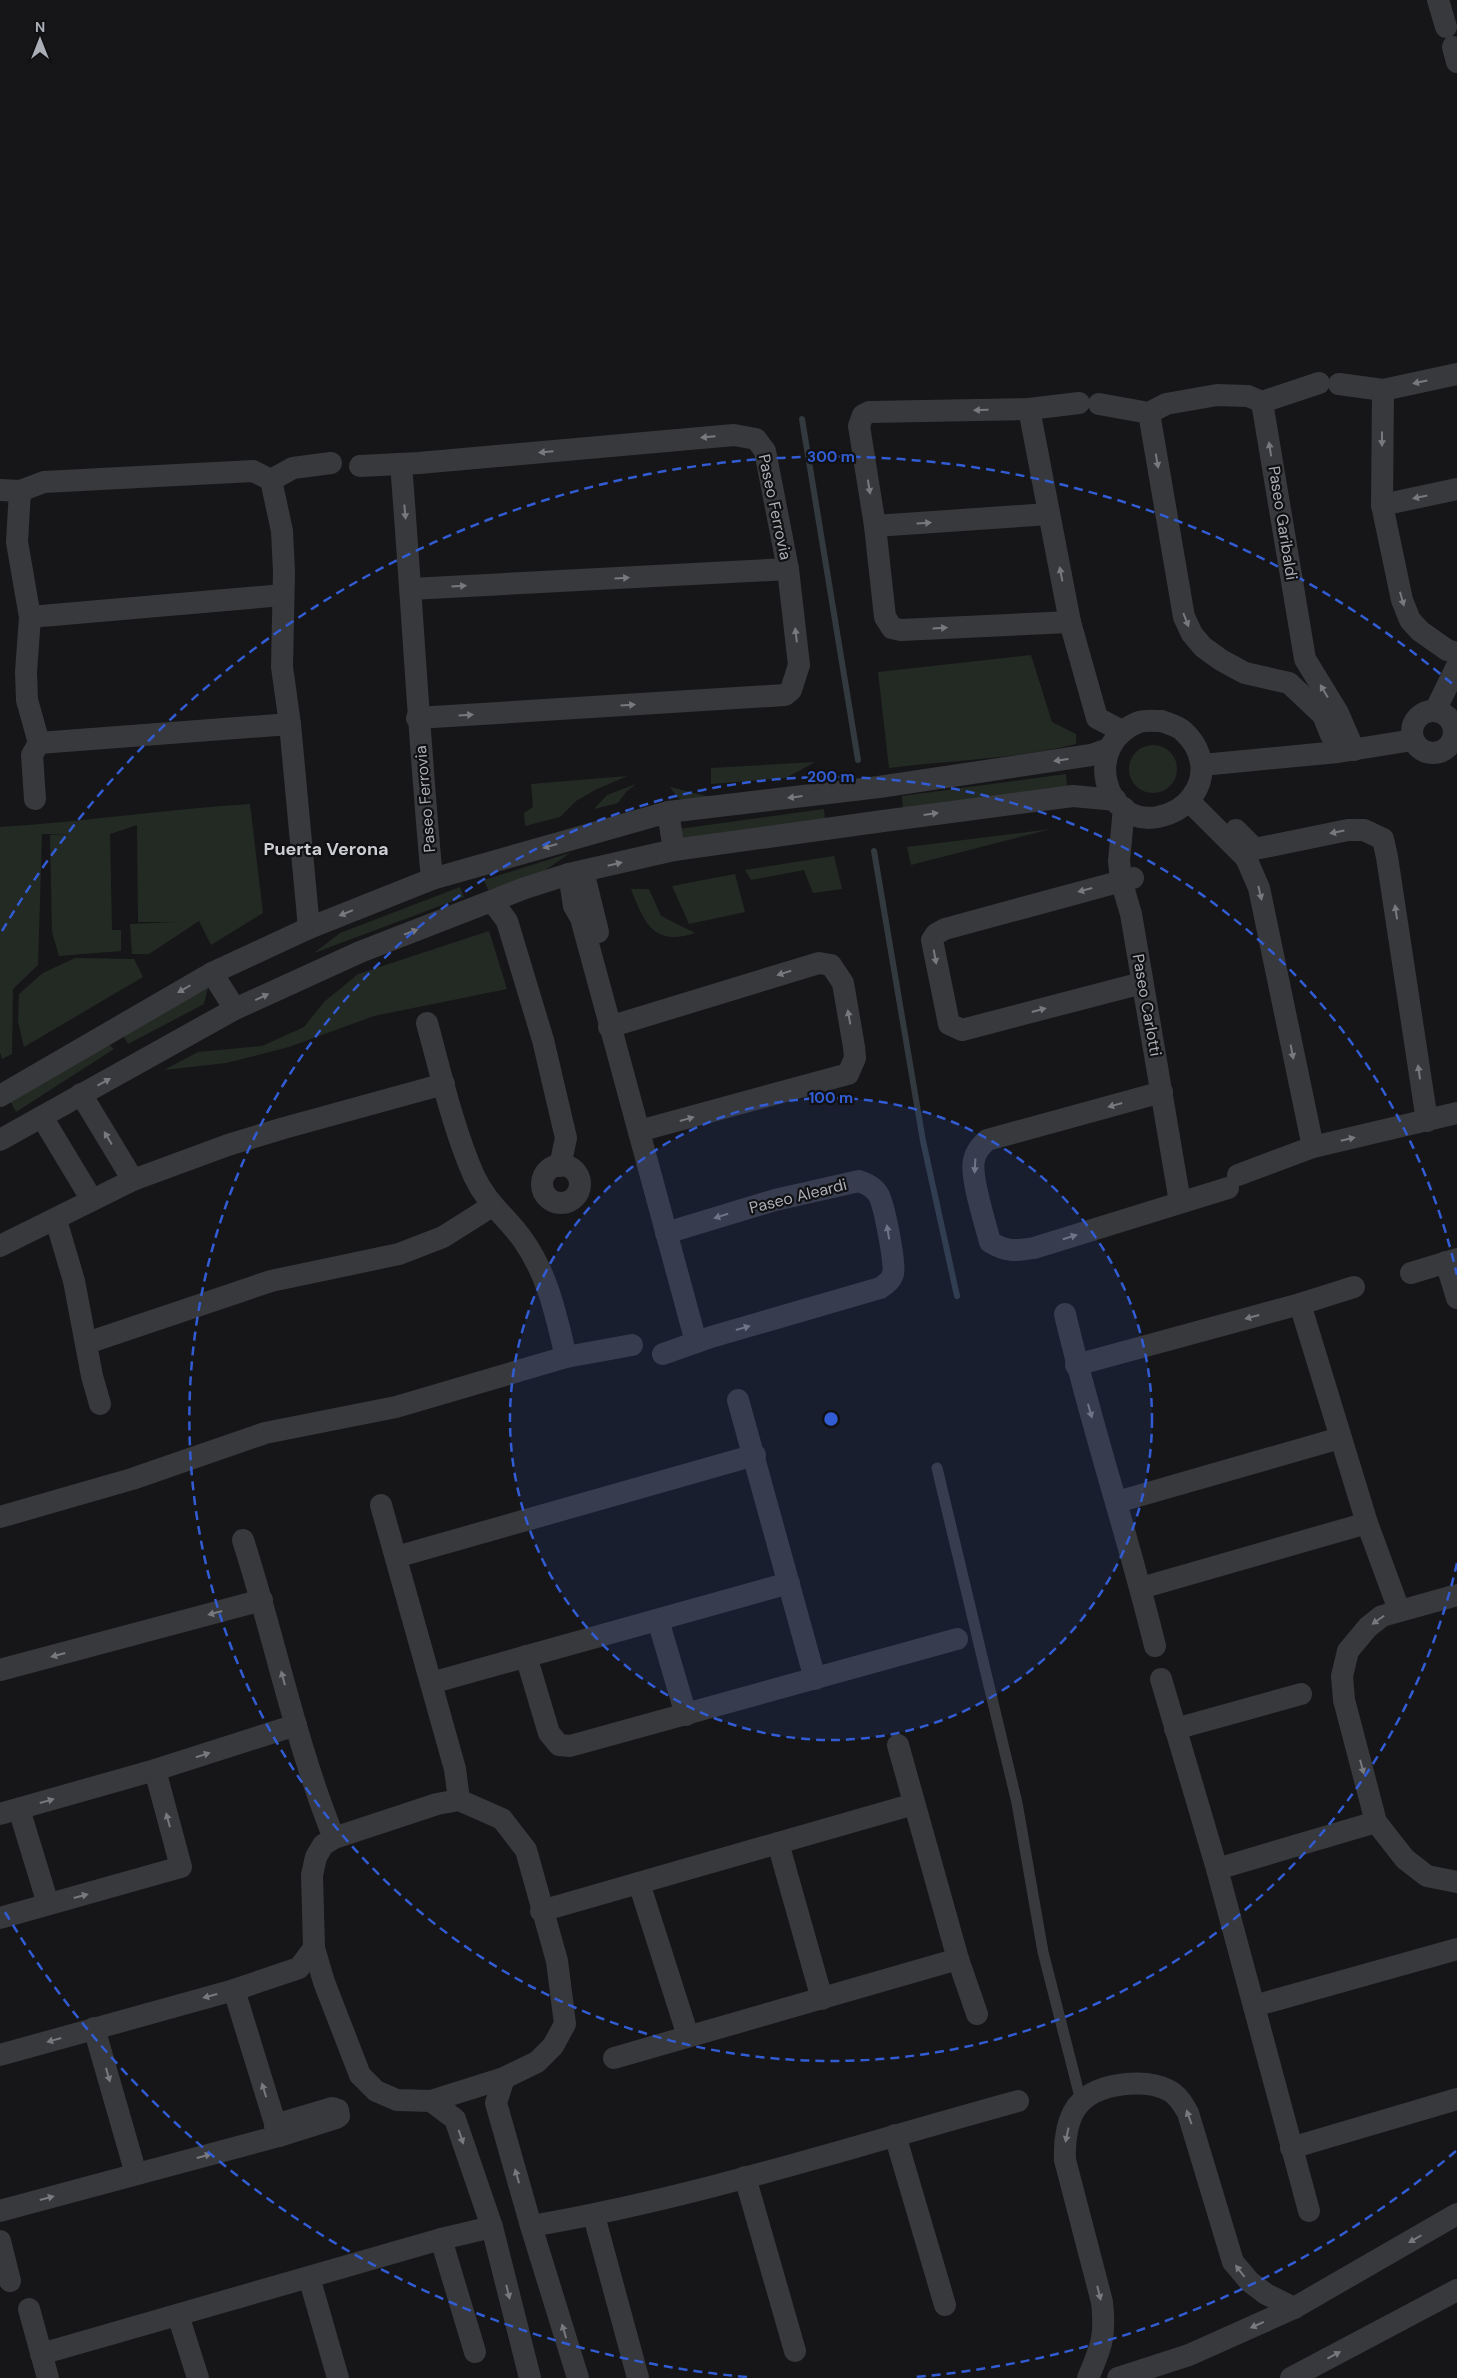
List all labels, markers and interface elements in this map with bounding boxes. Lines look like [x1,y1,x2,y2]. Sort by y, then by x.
north arrow [15,15,65,65]
text: N [35,18,45,36]
one-way arrow [1412,378,1427,386]
one-way arrow [972,406,988,414]
one-way arrow [1378,431,1386,447]
one-way arrow [699,434,715,442]
one-way arrow [1266,440,1274,456]
text: 300 m [807,447,855,467]
one-way arrow [537,448,553,456]
street label: Paseo Ferrovia [754,452,796,562]
one-way arrow [1154,453,1162,469]
street label: Paseo Garibaldi [1264,464,1302,582]
one-way arrow [865,479,873,495]
one-way arrow [1412,493,1427,501]
one-way arrow [401,505,409,521]
one-way arrow [916,518,932,526]
one-way arrow [1057,566,1065,582]
one-way arrow [614,573,630,581]
one-way arrow [452,582,468,590]
one-way arrow [1399,592,1407,607]
one-way arrow [1183,613,1191,627]
one-way arrow [932,624,948,632]
one-way arrow [792,627,800,643]
one-way arrow [1320,684,1329,697]
one-way arrow [621,701,637,709]
one-way arrow [458,711,474,719]
street label: Paseo Ferrovia [410,745,440,853]
one-way arrow [1053,756,1069,764]
text: 200 m [807,767,855,787]
one-way arrow [786,793,802,801]
one-way arrow [924,810,940,818]
one-way arrow [1328,829,1344,837]
district label: Puerta Verona [263,837,389,861]
one-way arrow [543,842,558,850]
one-way arrow [607,860,622,868]
one-way arrow [1256,885,1264,900]
one-way arrow [1078,887,1093,895]
one-way arrow [1391,903,1399,919]
one-way arrow [339,910,354,917]
one-way arrow [404,928,419,936]
one-way arrow [932,949,940,965]
street label: Paseo Carlotti [1128,952,1166,1058]
one-way arrow [776,969,791,977]
one-way arrow [177,985,190,994]
one-way arrow [255,992,269,1000]
one-way arrow [1031,1005,1046,1013]
one-way arrow [845,1009,853,1025]
one-way arrow [1288,1045,1296,1060]
one-way arrow [1415,1064,1423,1080]
one-way arrow [97,1077,110,1086]
text: 100 m [809,1088,853,1108]
one-way arrow [1107,1101,1122,1109]
one-way arrow [679,1114,694,1122]
one-way arrow [103,1132,112,1145]
one-way arrow [1340,1135,1355,1143]
one-way arrow [970,1158,978,1174]
street label: Paseo Aleardi [747,1174,849,1218]
one-way arrow [713,1213,728,1221]
one-way arrow [883,1224,891,1240]
one-way arrow [1062,1232,1077,1240]
one-way arrow [1245,1313,1260,1321]
one-way arrow [736,1323,751,1331]
one-way arrow [1087,1404,1095,1419]
centre of rings [822,1410,840,1428]
one-way arrow [207,1609,223,1617]
one-way arrow [1371,1615,1384,1625]
one-way arrow [50,1651,65,1659]
one-way arrow [279,1670,287,1685]
one-way arrow [196,1750,211,1758]
one-way arrow [1358,1760,1366,1775]
one-way arrow [40,1796,55,1804]
one-way arrow [164,1813,172,1828]
one-way arrow [73,1891,88,1899]
one-way arrow [203,1993,218,2001]
one-way arrow [46,2036,61,2044]
one-way arrow [104,2067,112,2082]
one-way arrow [260,2082,267,2097]
one-way arrow [1185,2109,1193,2124]
one-way arrow [1062,2127,1070,2143]
one-way arrow [458,2129,465,2144]
one-way arrow [196,2152,212,2160]
one-way arrow [512,2168,520,2183]
one-way arrow [39,2194,55,2202]
one-way arrow [1408,2234,1421,2243]
one-way arrow [1235,2264,1246,2277]
one-way arrow [504,2284,512,2299]
one-way arrow [1096,2285,1104,2300]
one-way arrow [1250,2321,1264,2329]
one-way arrow [559,2324,567,2339]
one-way arrow [1327,2351,1342,2359]

